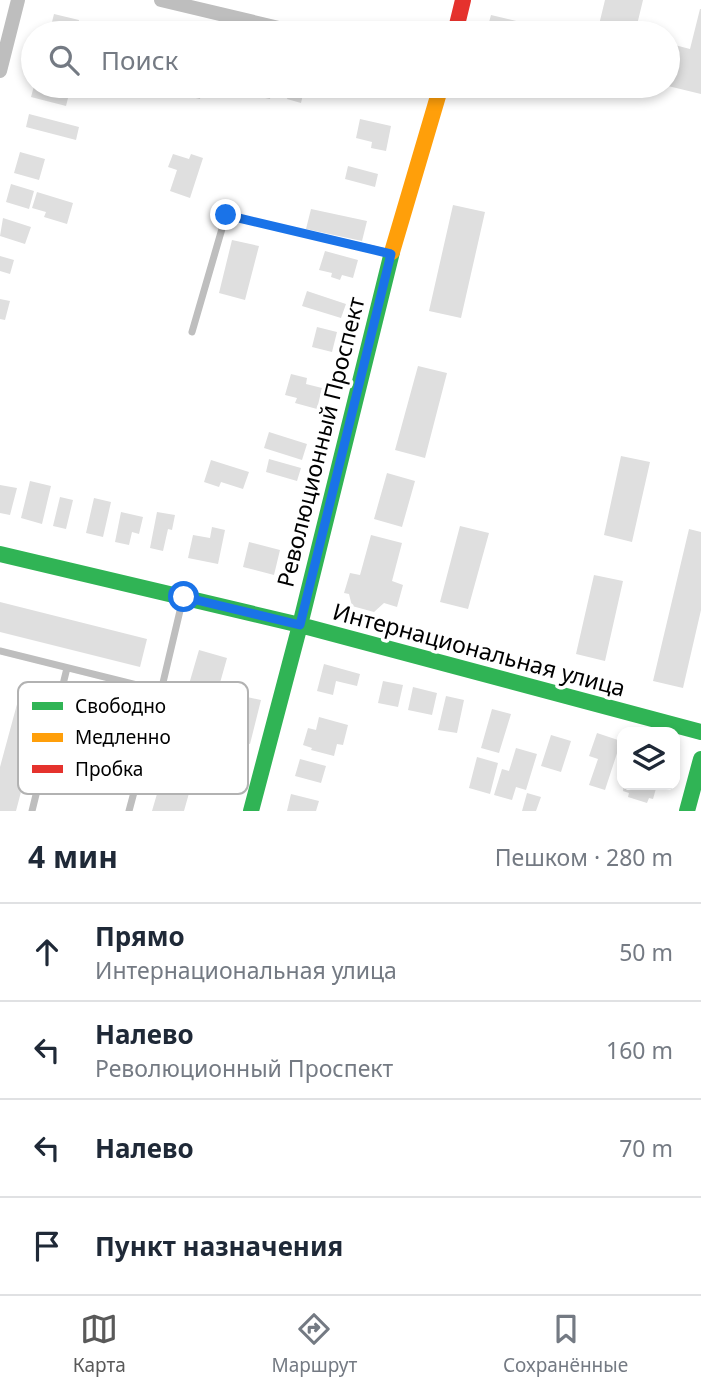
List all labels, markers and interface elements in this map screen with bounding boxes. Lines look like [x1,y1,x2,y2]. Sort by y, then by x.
search box [21,21,680,98]
icon: search [45,41,83,79]
text: Поиск [101,42,178,78]
route end [210,199,241,230]
street label: Революционный Проспект [268,293,372,590]
route start [168,581,199,612]
street label: Интернациональная улица [329,595,629,704]
legend [18,682,248,794]
text: Свободно [75,693,166,719]
text: Медленно [75,724,171,750]
map controls [617,727,680,790]
button: layers [617,727,680,790]
text: Пробка [75,756,143,782]
text: 4 мин [28,836,118,877]
text: Пешком · 280 m [495,841,673,873]
text: Прямо [95,918,185,954]
icon: ahead [28,933,66,971]
text: 50 m [619,936,673,968]
text: Интернациональная улица [95,954,397,986]
text: Налево [95,1016,194,1052]
icon: left [28,1031,66,1069]
text: 160 m [606,1034,673,1066]
text: Революционный Проспект [95,1052,393,1084]
icon: left [28,1129,66,1167]
text: Налево [95,1130,194,1166]
text: 70 m [619,1132,673,1164]
icon: arrive [28,1227,66,1265]
text: Пункт назначения [95,1228,343,1264]
tab: Карта [73,1310,126,1378]
tab: Маршрут [271,1310,357,1378]
tab: Сохранённые [503,1310,628,1378]

